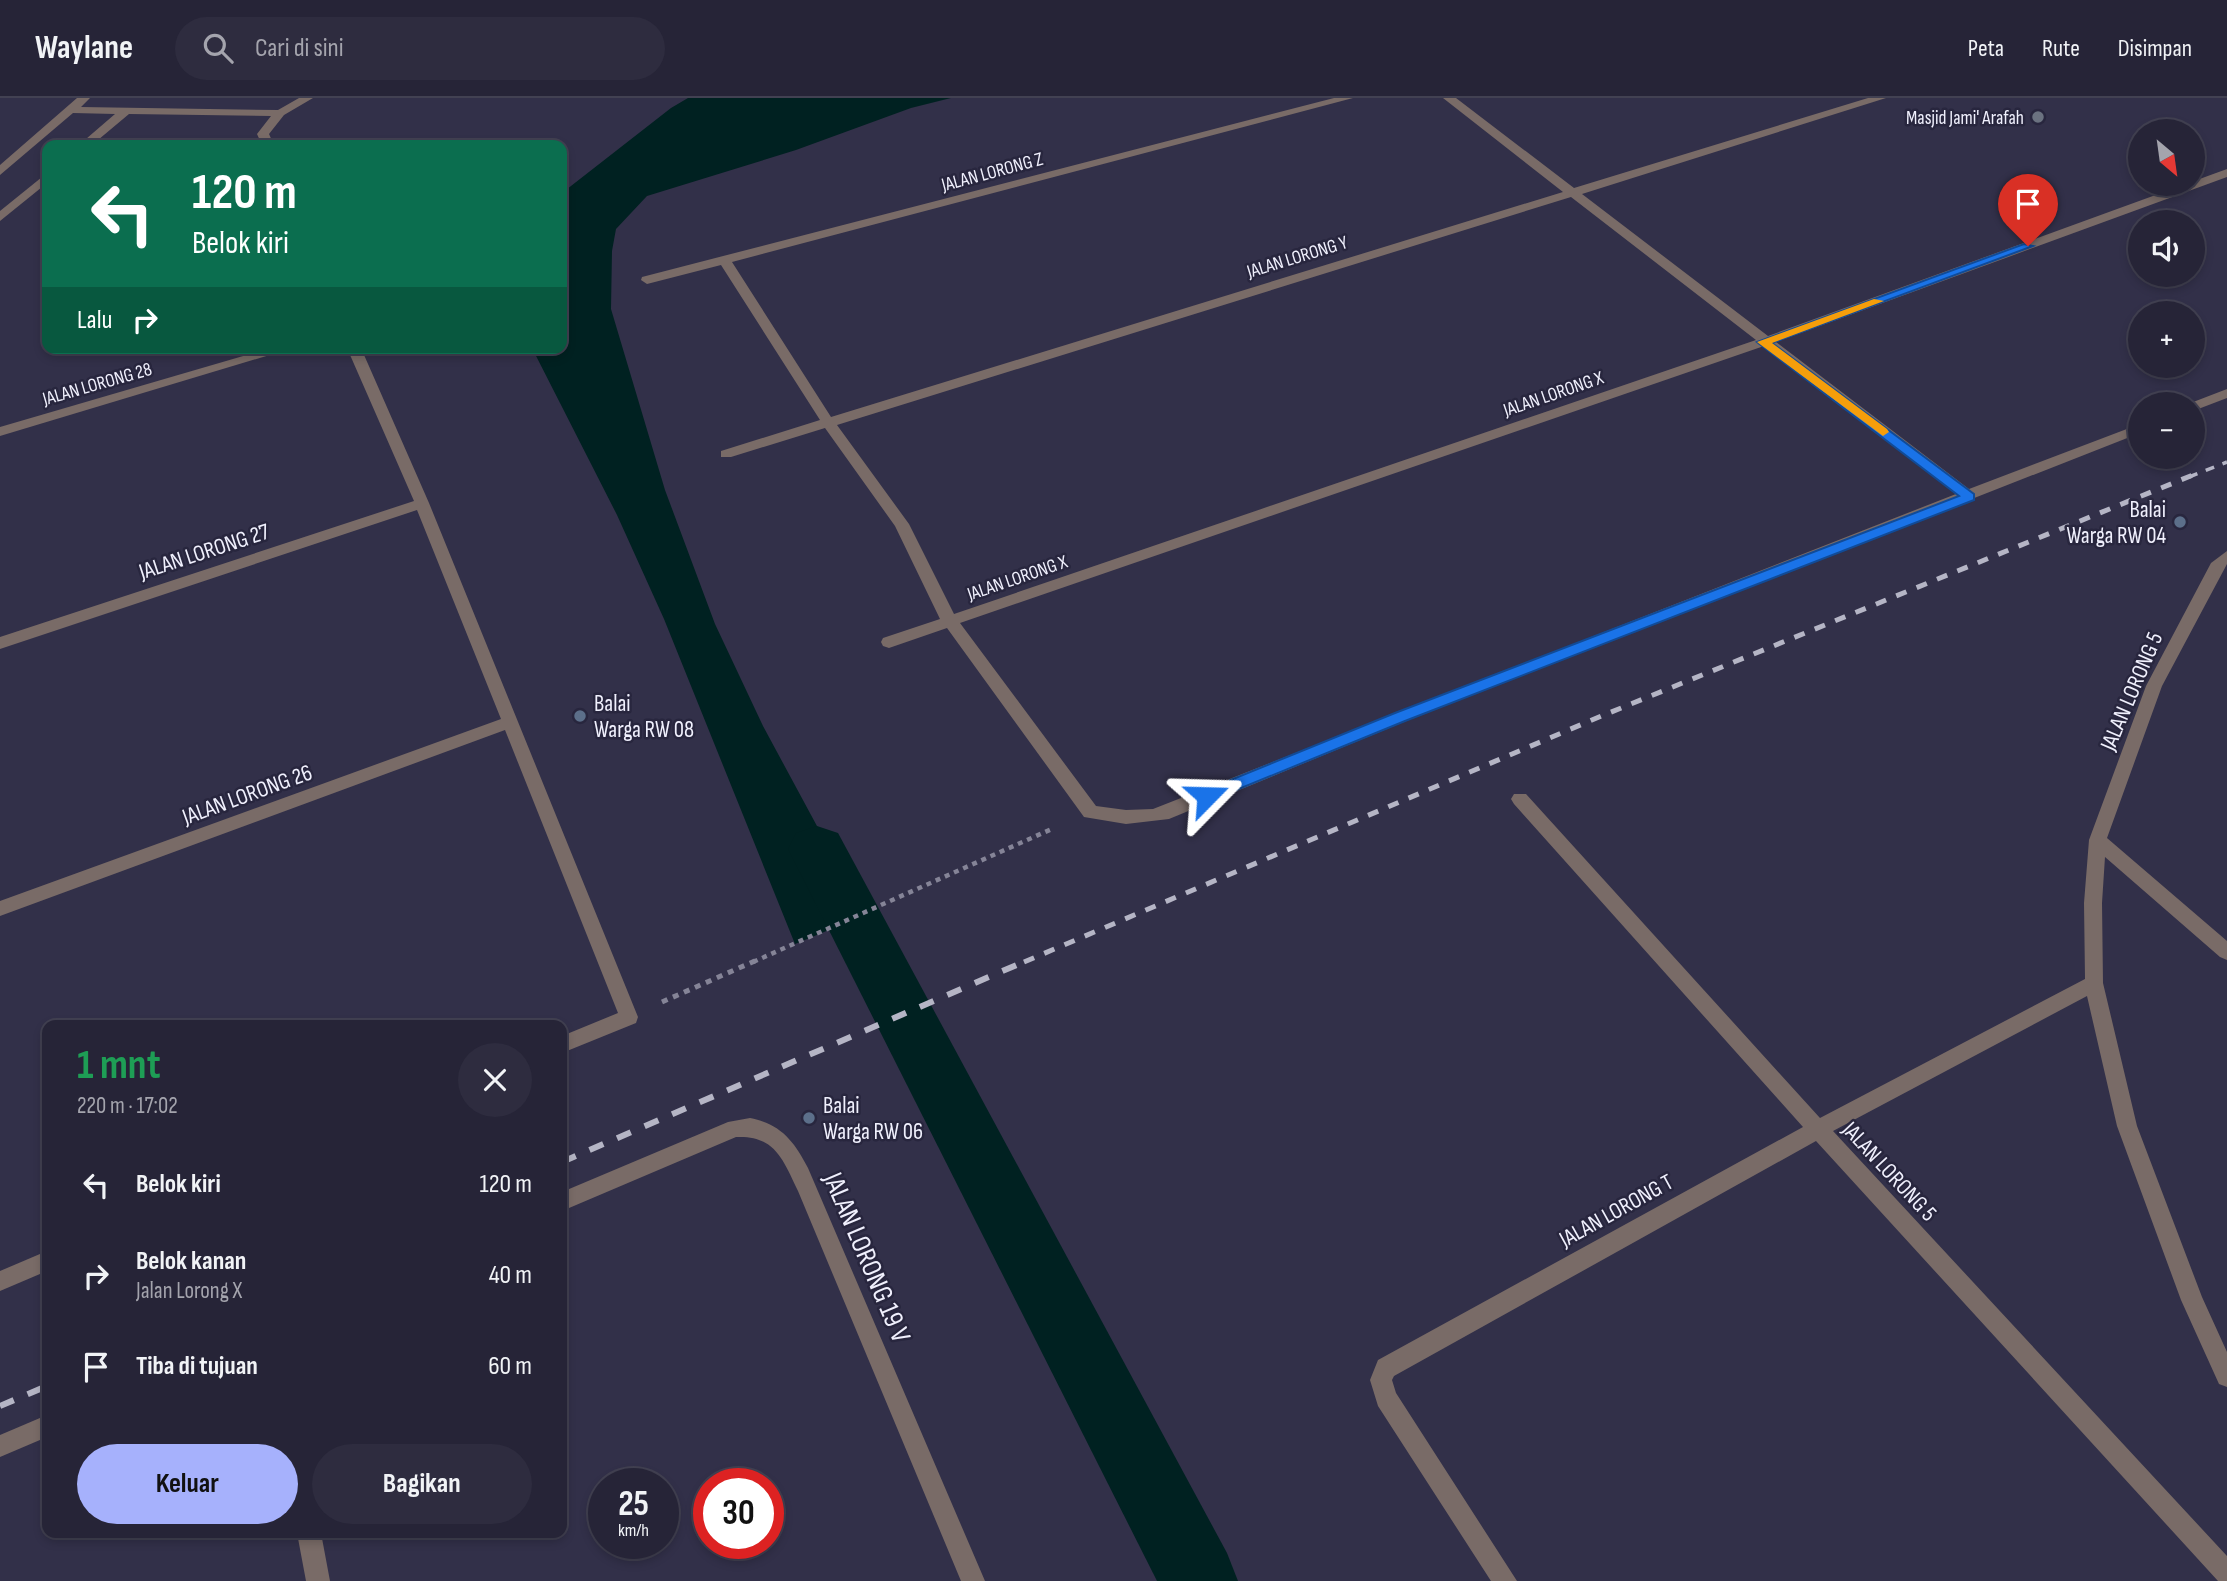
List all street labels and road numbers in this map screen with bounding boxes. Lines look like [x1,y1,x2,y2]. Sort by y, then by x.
street label: JALAN LORONG Z [938,148,1046,197]
street label: JALAN LORONG Y [1243,231,1351,284]
street label: JALAN LORONG 28 [39,358,155,411]
street label: JALAN LORONG X [1499,367,1607,423]
street label: JALAN LORONG 27 [135,518,273,586]
street label: JALAN LORONG X [963,551,1071,607]
street label: JALAN LORONG 5 [2094,628,2169,756]
street label: JALAN LORONG 26 [178,758,316,832]
street label: JALAN LORONG 5 [1835,1115,1942,1227]
street label: JALAN LORONG 19 V [816,1167,917,1348]
street label: JALAN LORONG T [1554,1168,1678,1254]

